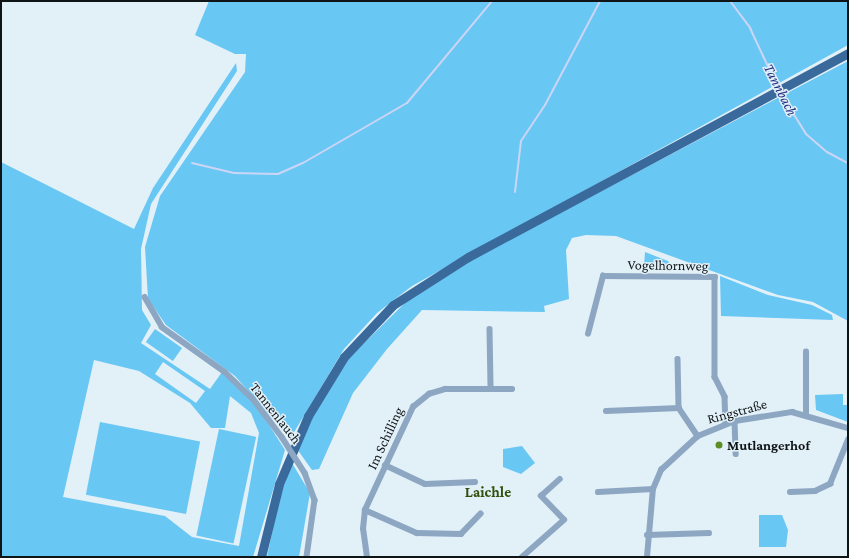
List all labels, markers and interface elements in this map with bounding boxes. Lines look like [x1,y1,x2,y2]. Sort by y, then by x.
water label: Tannbach [759,61,801,119]
street label: Vogelhornweg [627,256,709,274]
street label: Tannenlauch [247,379,305,447]
street label: Ringstraße [705,395,769,427]
street label: Im Schilling [363,404,407,472]
place label: Mutlangerhof [727,437,810,453]
marker: Mutlangerhof [714,440,724,450]
district label: Laichle [465,484,511,502]

